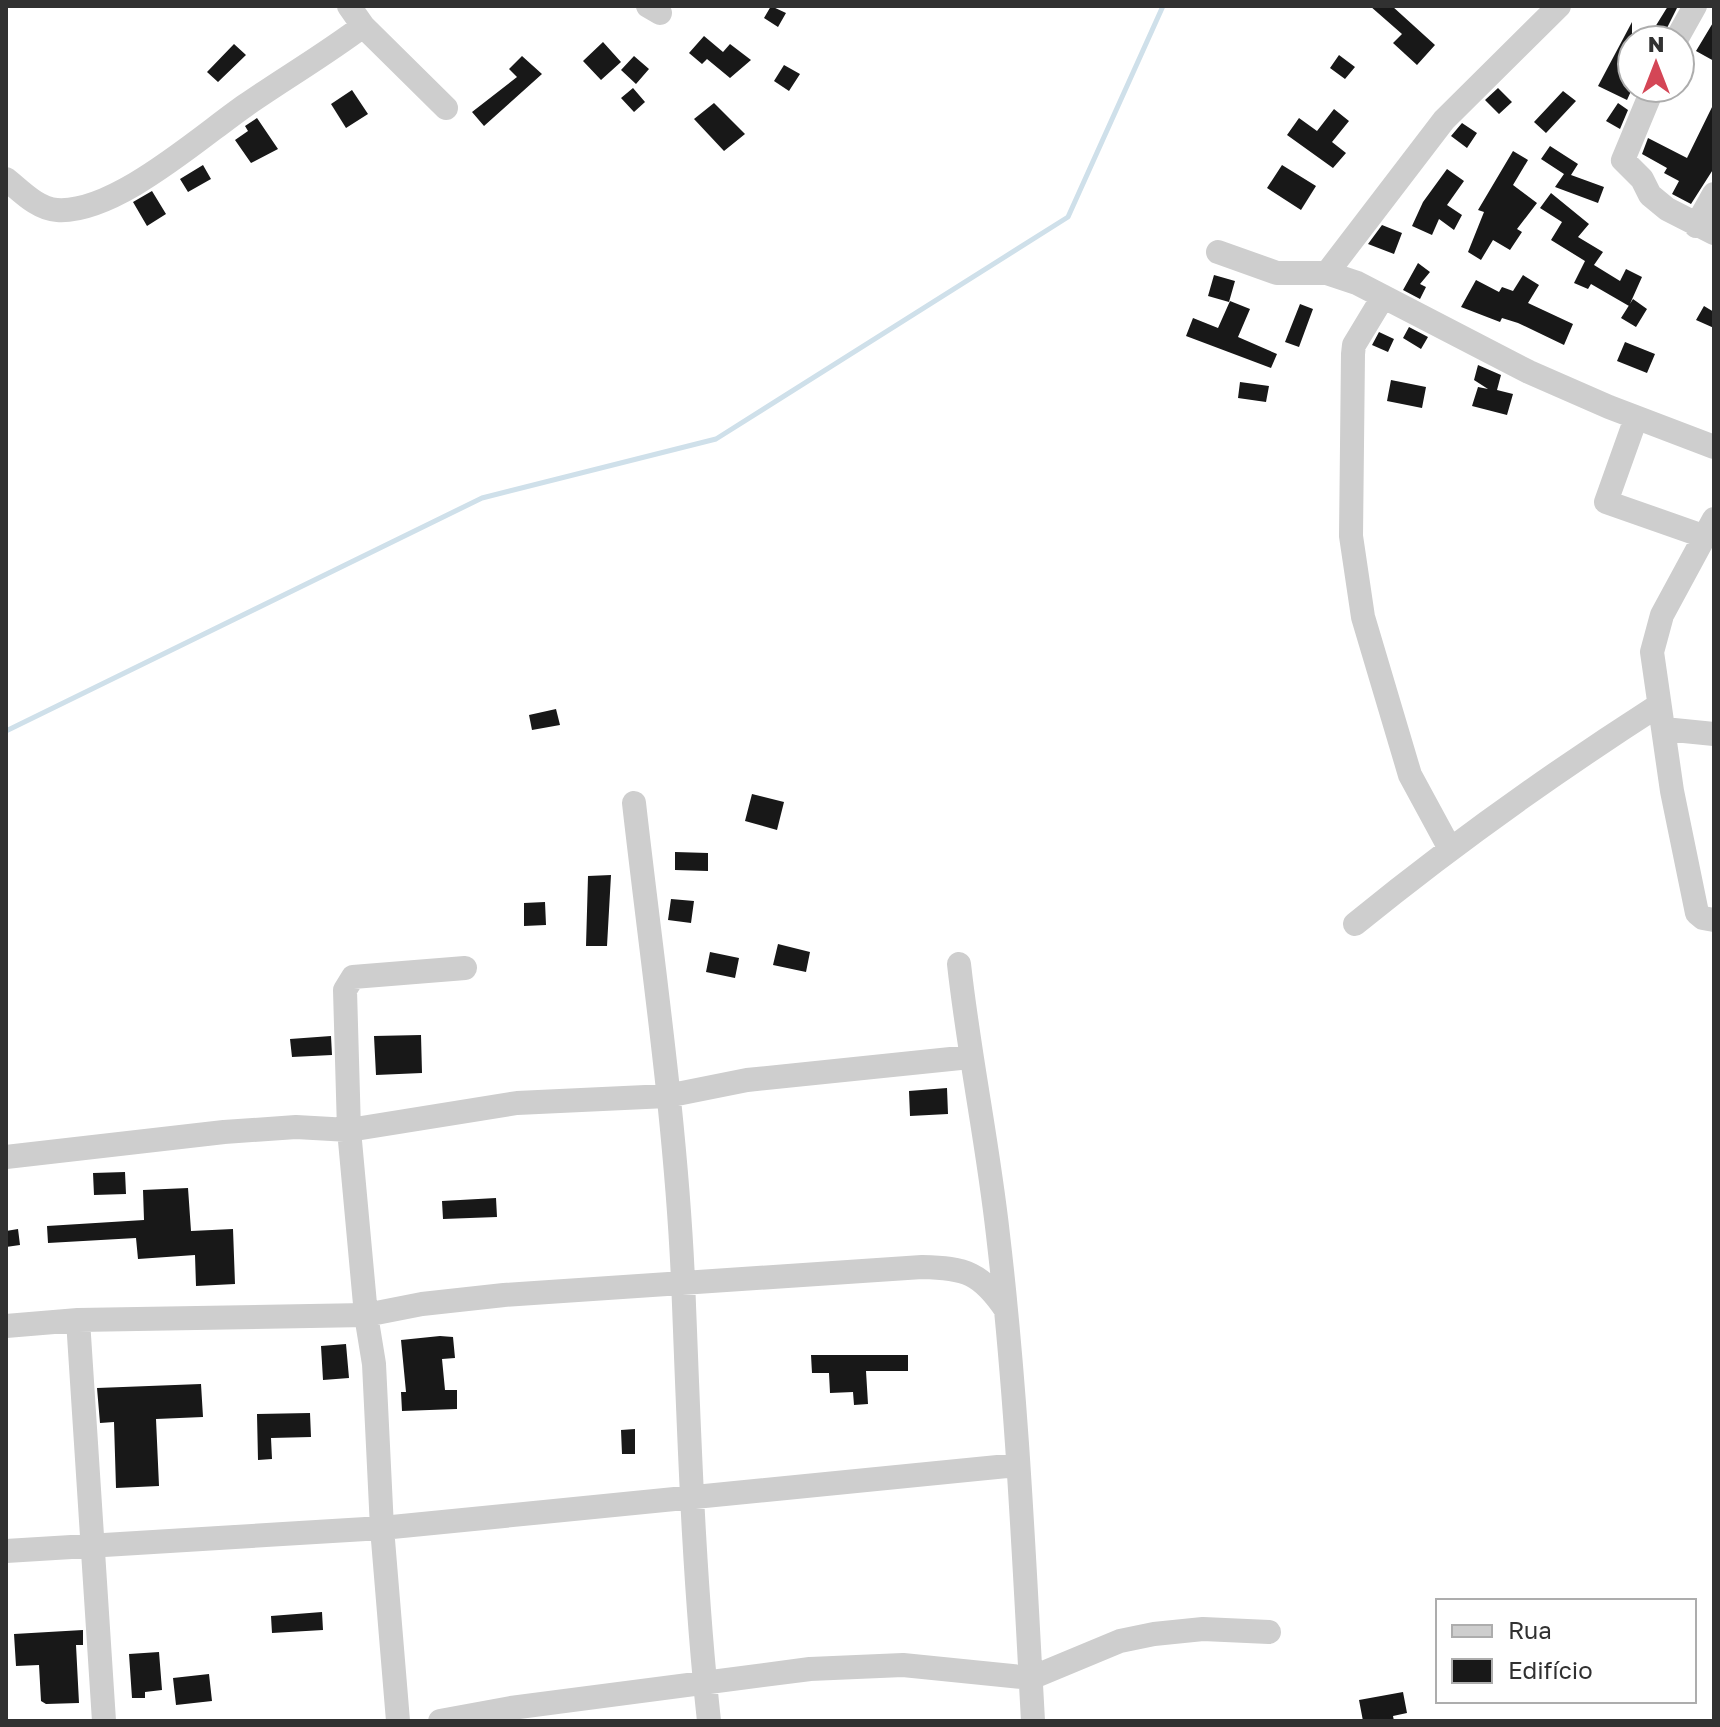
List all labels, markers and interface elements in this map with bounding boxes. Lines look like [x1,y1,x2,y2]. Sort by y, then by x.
north arrow [1616,24,1696,104]
text: N [1648,30,1664,57]
legend [1436,1599,1696,1703]
text: Rua [1508,1615,1552,1644]
text: Edifício [1508,1655,1593,1684]

